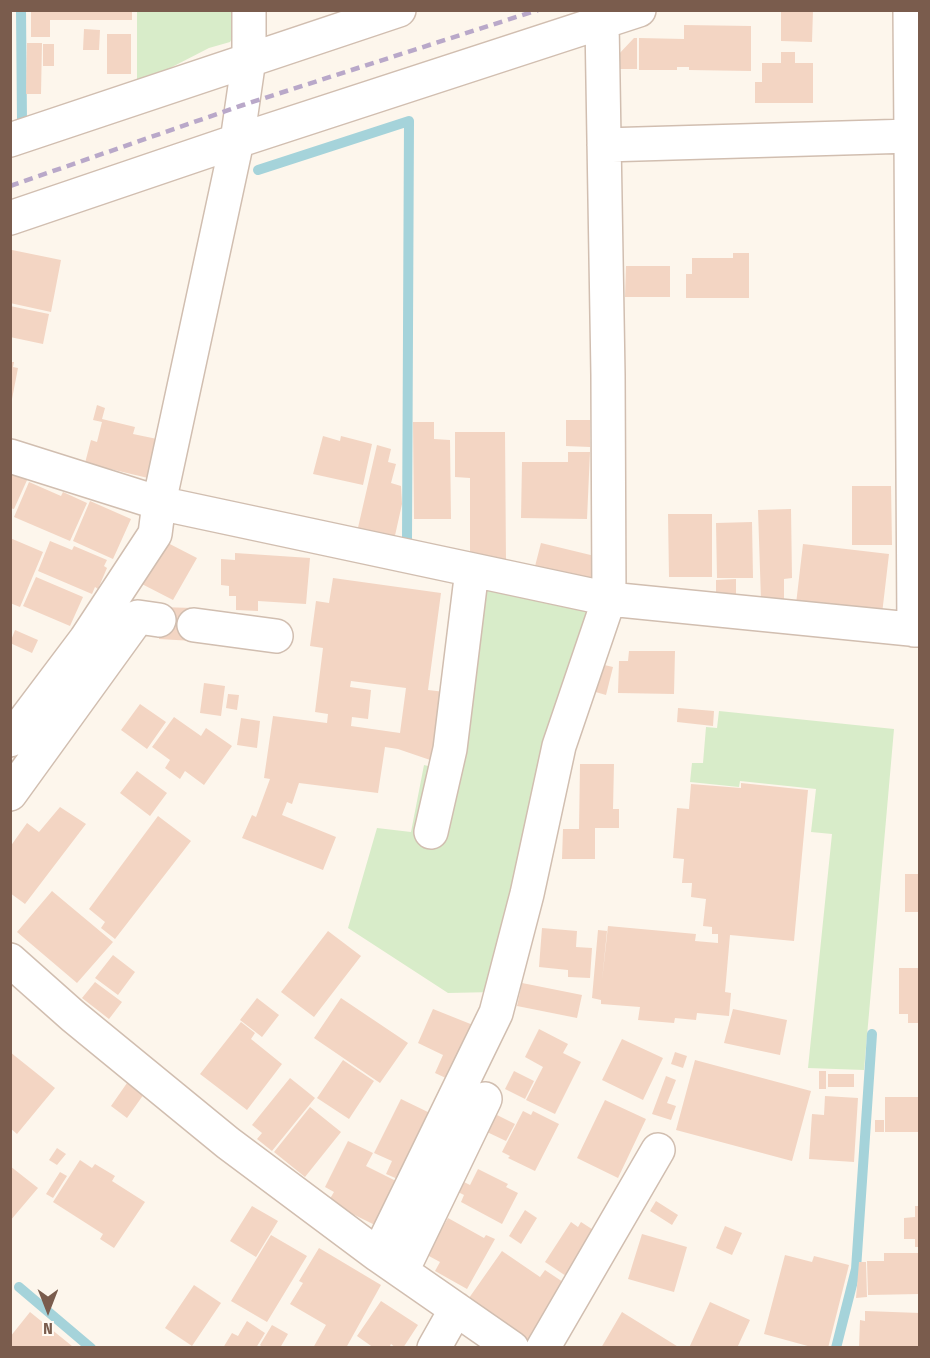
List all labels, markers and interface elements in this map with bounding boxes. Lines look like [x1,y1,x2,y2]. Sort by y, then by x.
north arrow [18,1280,78,1340]
text: N [43,1319,53,1338]

